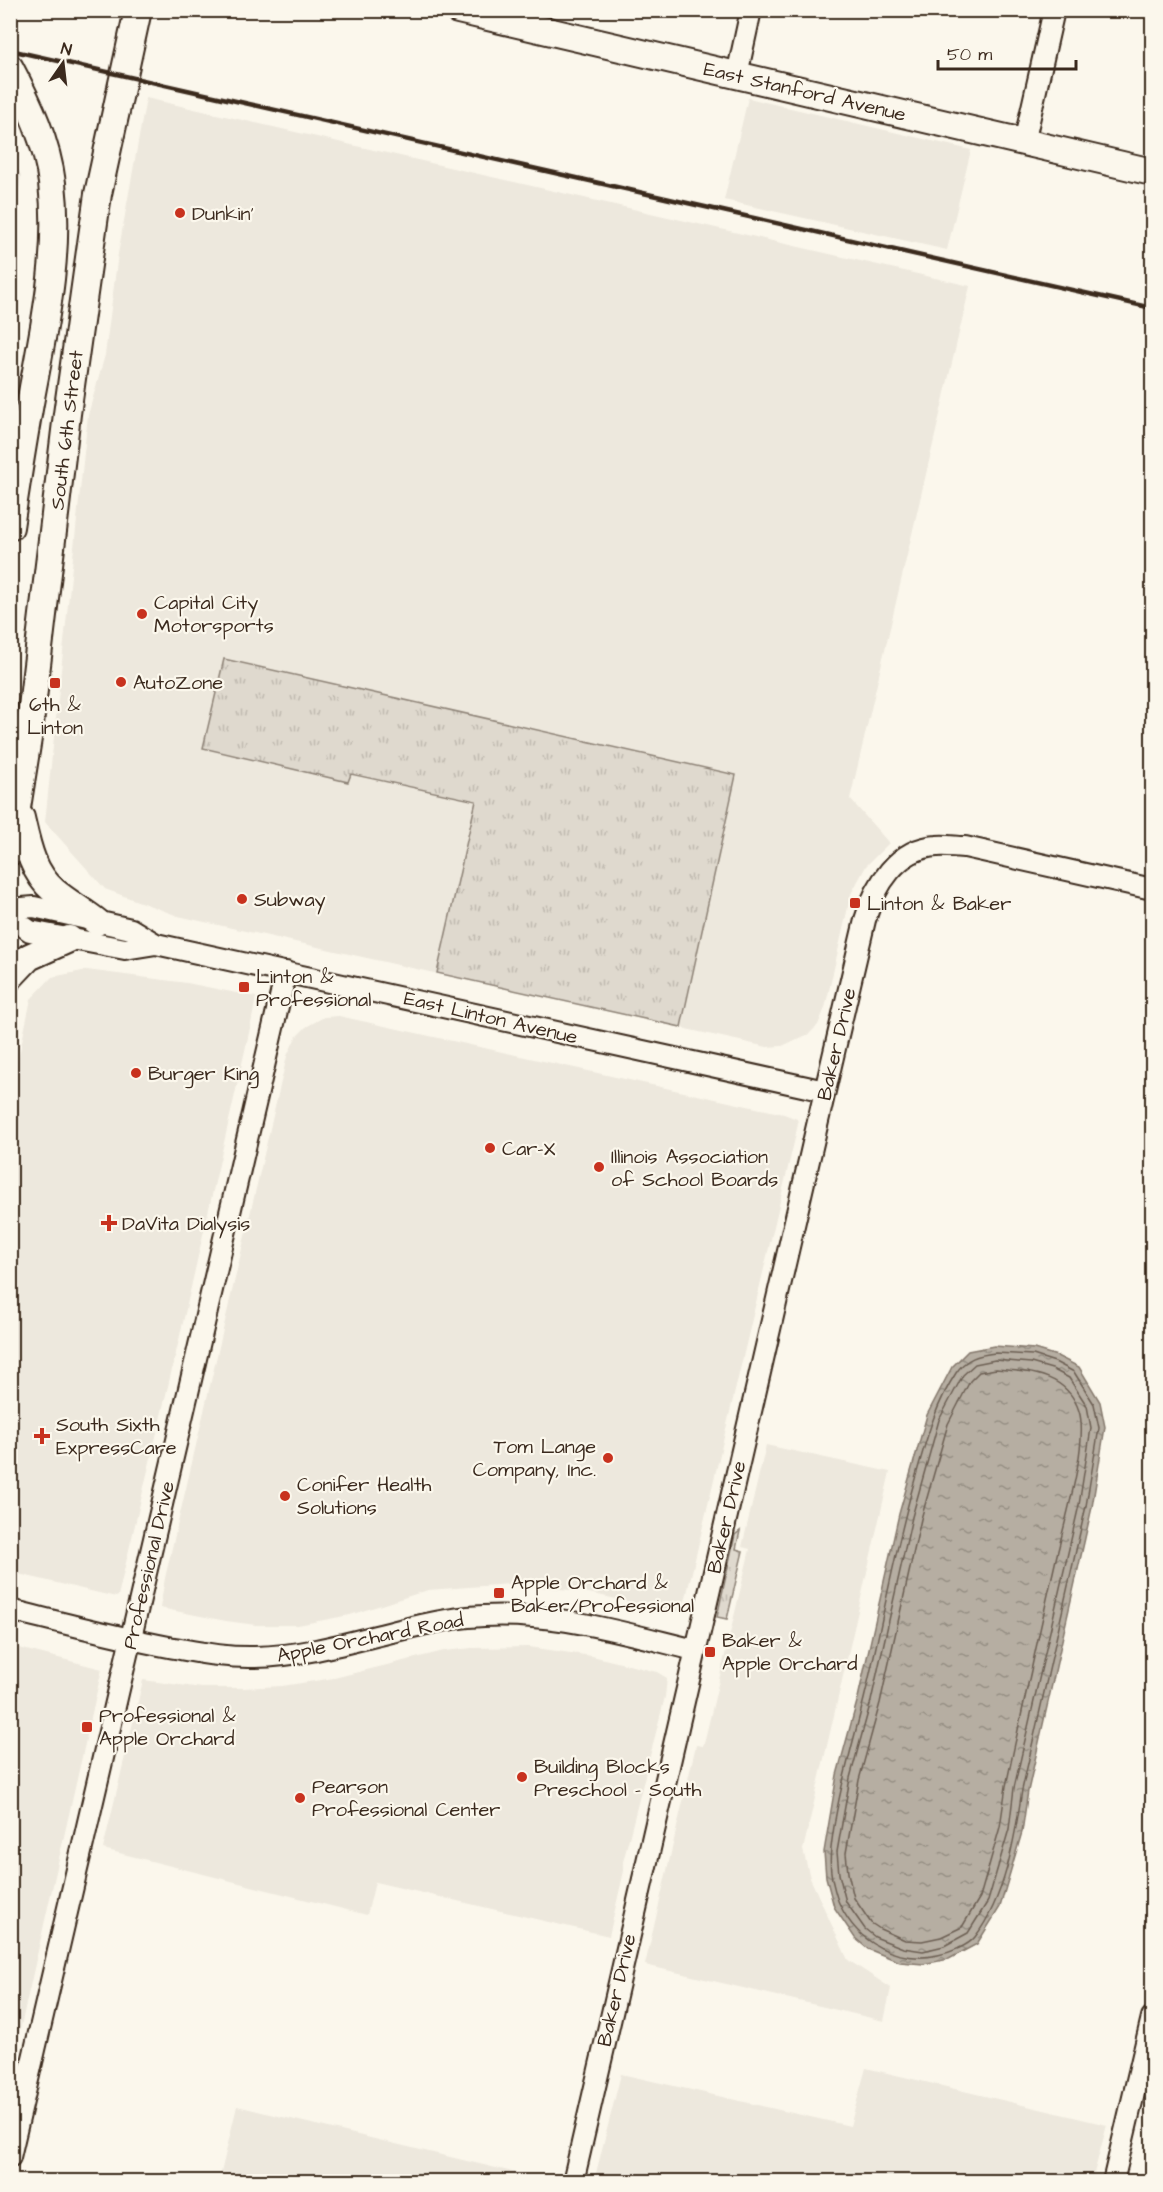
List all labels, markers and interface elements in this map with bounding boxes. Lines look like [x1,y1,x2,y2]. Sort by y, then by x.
north arrow [33,33,93,93]
scale bar [938,33,1076,71]
text: N [59,38,74,61]
text: 50 m [947,42,992,67]
street label: East Stanford Avenue [701,55,909,129]
place label: Dunkin' [192,200,254,228]
marker: Dunkin' [173,206,187,220]
street label: South 6th Street [43,349,91,511]
place label: Capital City Motorsports [154,589,274,640]
marker: Capital City Motorsports [135,607,149,621]
place label: AutoZone [133,669,223,697]
marker: AutoZone [114,675,128,689]
marker: 6th & Linton [48,676,62,690]
place label: 6th & Linton [27,691,83,742]
place label: Subway [254,886,326,915]
place label: Linton & Baker [867,890,1011,918]
marker: Subway [235,892,249,906]
marker: Linton & Baker [848,896,862,910]
place label: Linton & Professional [256,963,371,1014]
marker: Linton & Professional [237,980,251,994]
street label: East Linton Avenue [401,984,580,1052]
street label: Baker Drive [810,985,864,1103]
place label: Burger King [148,1060,259,1089]
marker: Burger King [129,1066,143,1080]
place label: Car-X [502,1135,556,1163]
marker: Car-X [483,1141,497,1155]
place label: Illinois Association of School Boards [611,1143,778,1194]
marker: Illinois Association of School Boards [592,1160,606,1174]
place label: DaVita Dialysis [122,1210,250,1239]
marker: DaVita Dialysis [100,1214,118,1232]
place label: South Sixth ExpressCare [56,1411,177,1462]
marker: South Sixth ExpressCare [33,1427,51,1445]
place label: Tom Lange Company, Inc. [473,1433,596,1485]
marker: Tom Lange Company, Inc. [601,1451,615,1465]
street label: Baker Drive [700,1458,754,1576]
place label: Conifer Health Solutions [297,1471,432,1522]
street label: Professional Drive [116,1478,182,1652]
marker: Conifer Health Solutions [278,1489,292,1503]
place label: Apple Orchard & Baker/Professional [511,1569,694,1620]
marker: Apple Orchard & Baker/Professional [492,1586,506,1600]
street label: Apple Orchard Road [275,1606,466,1670]
place label: Baker & Apple Orchard [722,1627,858,1678]
marker: Baker & Apple Orchard [703,1645,717,1659]
place label: Professional & Apple Orchard [99,1702,236,1753]
marker: Professional & Apple Orchard [80,1720,94,1734]
place label: Building Blocks Preschool - South [534,1753,701,1804]
marker: Building Blocks Preschool - South [515,1770,529,1784]
place label: Pearson Professional Center [312,1773,500,1824]
marker: Pearson Professional Center [293,1791,307,1805]
street label: Baker Drive [590,1931,644,2049]

